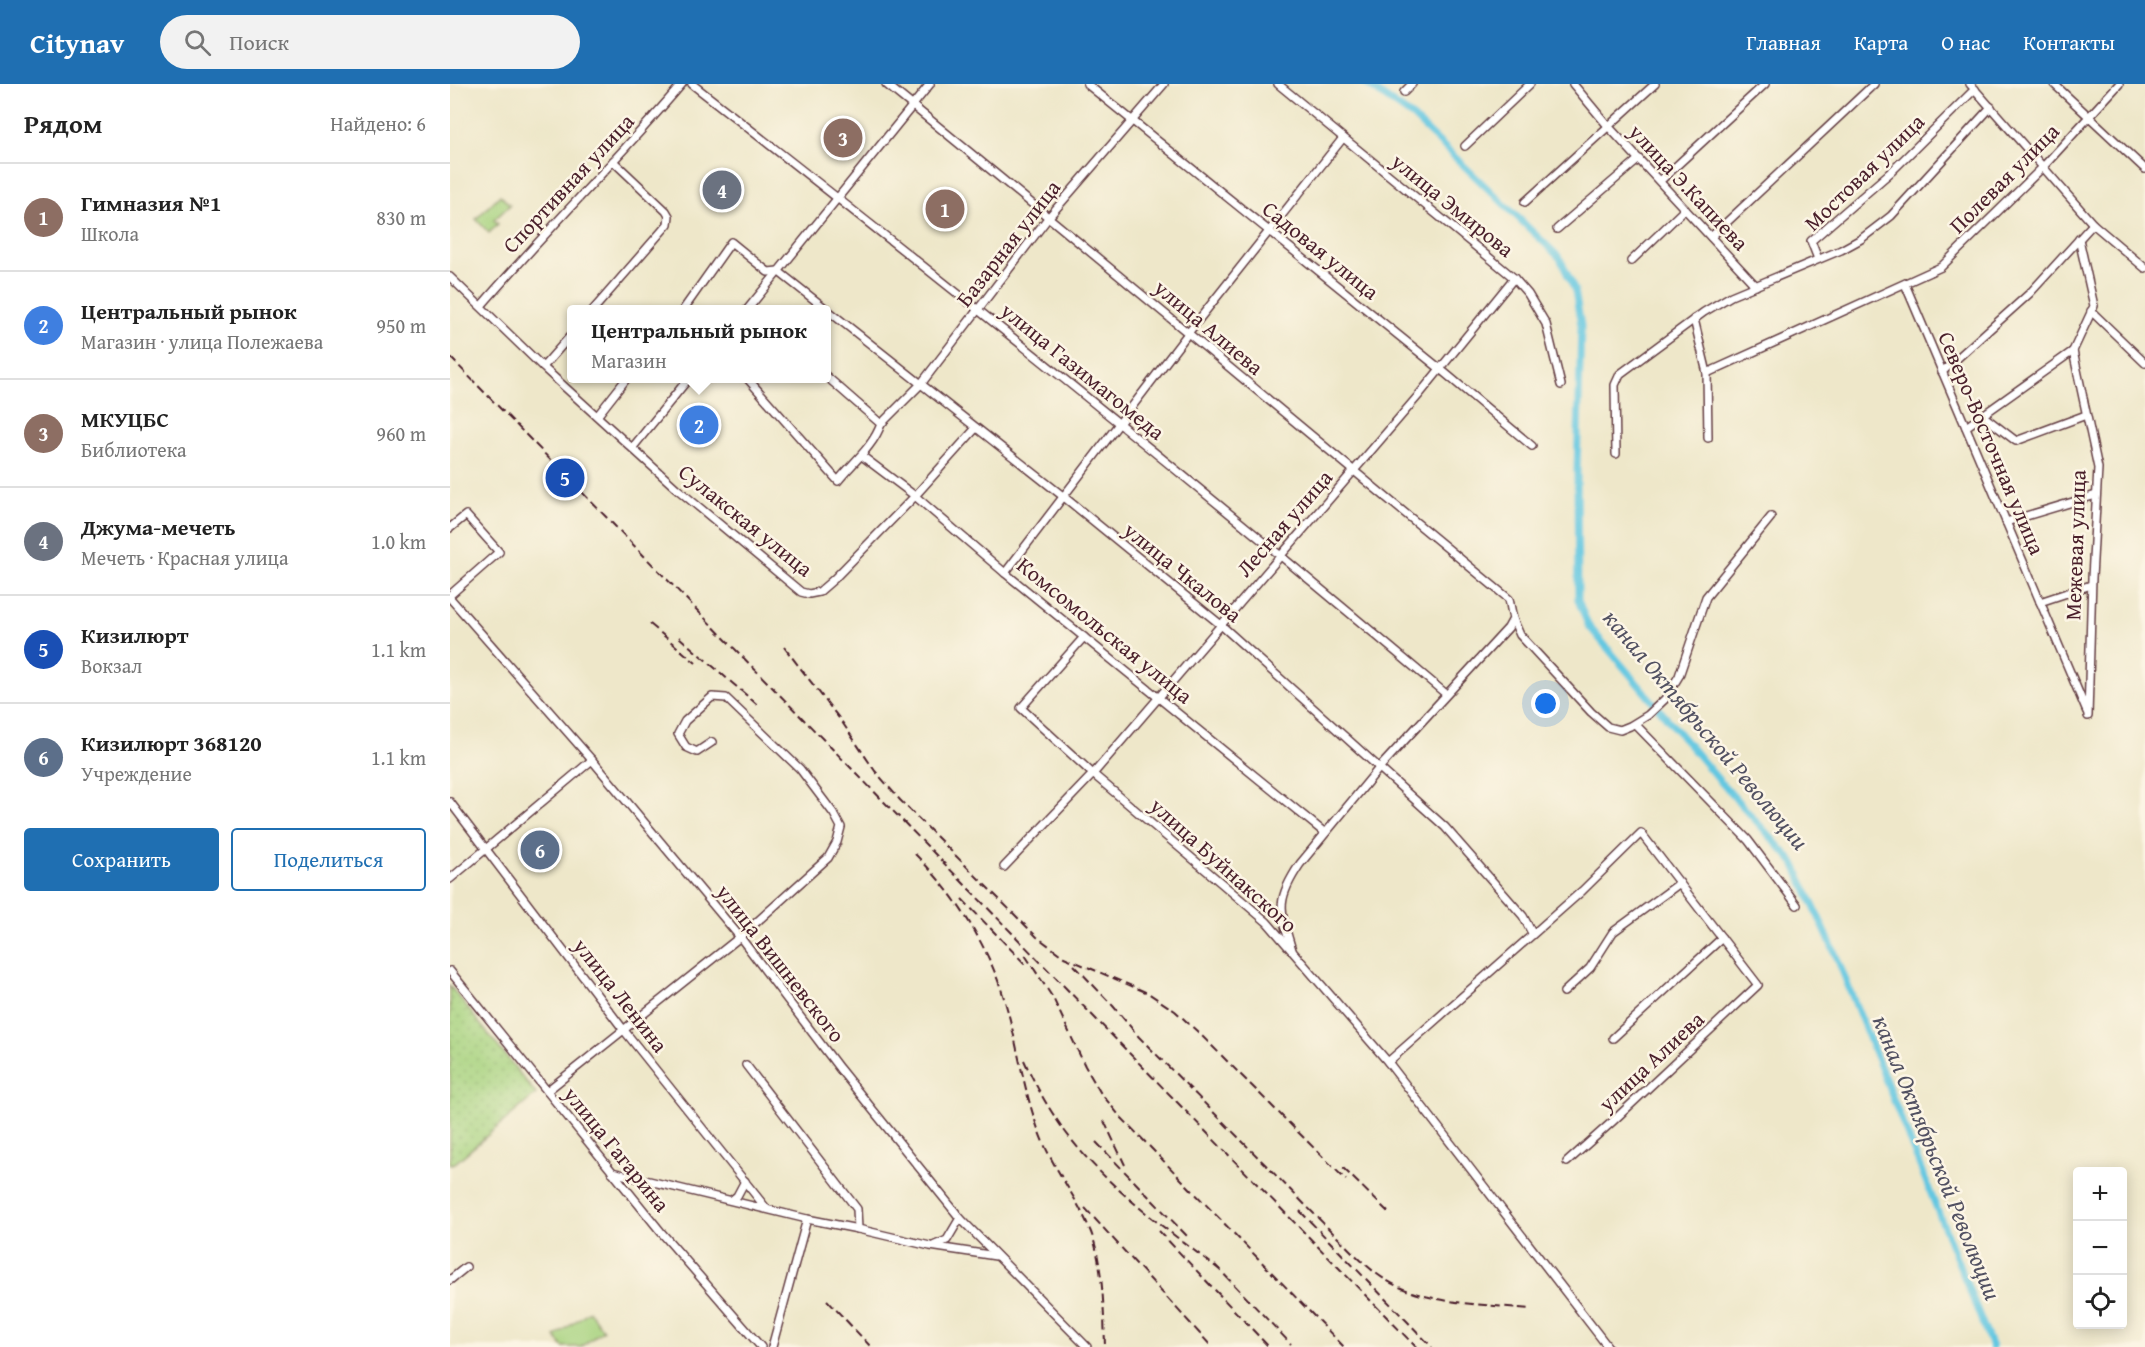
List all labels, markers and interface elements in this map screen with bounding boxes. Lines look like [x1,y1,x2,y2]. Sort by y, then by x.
search box [160,15,580,69]
text: Citynav [30,22,124,63]
icon: search [181,26,214,59]
text: Поиск [229,26,289,58]
text: Главная [1746,27,1821,58]
text: Карта [1854,27,1908,58]
text: О нас [1941,27,1990,58]
text: Контакты [2023,27,2115,58]
text: Рядом [24,104,102,143]
street label: Спортивная улица [495,106,642,260]
street label: Мостовая улица [1797,106,1932,238]
text: Найдено: 6 [330,109,426,138]
street label: Полевая улица [1942,115,2067,240]
pin: 3 [824,116,862,160]
street label: улица Э.Капиева [1621,116,1757,258]
street label: улица Эмирова [1384,145,1522,265]
pin: 4 [702,168,742,212]
street label: Базарная улица [948,172,1068,313]
pin: 1 [926,186,964,232]
text: Гимназия №1 [81,187,221,219]
street label: Садовая улица [1256,193,1387,308]
text: 1 [38,203,49,232]
text: 830 m [376,203,426,232]
text: Школа [81,219,139,248]
street label: улица Алиева [1147,271,1271,383]
street label: улица Газимагомеда [993,294,1172,448]
text: Центральный рынок [81,295,297,327]
popup [567,305,831,383]
text: 2 [38,311,49,340]
text: 950 m [376,311,426,340]
text: Центральный рынок [591,314,807,346]
street label: Северо-Восточная улица [1930,326,2054,560]
text: Магазин · улица Полежаева [81,327,323,356]
text: Магазин [591,346,667,375]
pin: 2 [680,402,718,448]
text: МКУЦБС [81,403,169,435]
text: 3 [38,419,49,448]
text: 960 m [376,419,426,448]
text: Библиотека [81,435,187,464]
pin: 5 [546,456,584,500]
street label: Сулакская улица [672,456,820,584]
street label: Лесная улица [1228,462,1340,584]
street label: Межевая улица [2056,469,2094,621]
text: Джума-мечеть [81,511,235,543]
street label: улица Чкалова [1116,514,1250,630]
text: 4 [38,527,49,556]
text: 1.0 km [371,527,426,556]
text: Мечеть · Красная улица [81,543,289,572]
street label: Комсомольская улица [1010,549,1200,711]
water label: канал Октябрьской Революции [1595,602,1818,858]
text: Кизилюрт [81,619,188,651]
text: 5 [38,635,49,664]
text: 1.1 km [371,635,426,664]
text: Вокзал [81,651,142,680]
your location [1531,689,1560,718]
text: Кизилюрт 368120 [81,727,262,759]
text: 6 [38,743,49,772]
text: 1.1 km [371,743,426,772]
text: Учреждение [81,759,192,788]
street label: улица Буйнакского [1142,789,1305,940]
button: Сохранить [24,828,219,891]
button: Поделиться [231,828,426,891]
pin: 6 [520,828,560,873]
street label: улица Вишневского [708,876,853,1049]
street label: улица Ленина [565,930,676,1059]
street label: улица Алиева [1590,1003,1711,1119]
water label: канал Октябрьской Революции [1864,1010,2011,1306]
street label: улица Гагарина [556,1079,678,1219]
map controls [2073,1167,2127,1329]
button: + [2073,1167,2127,1221]
button: − [2073,1221,2127,1275]
button: locate [2073,1275,2127,1329]

